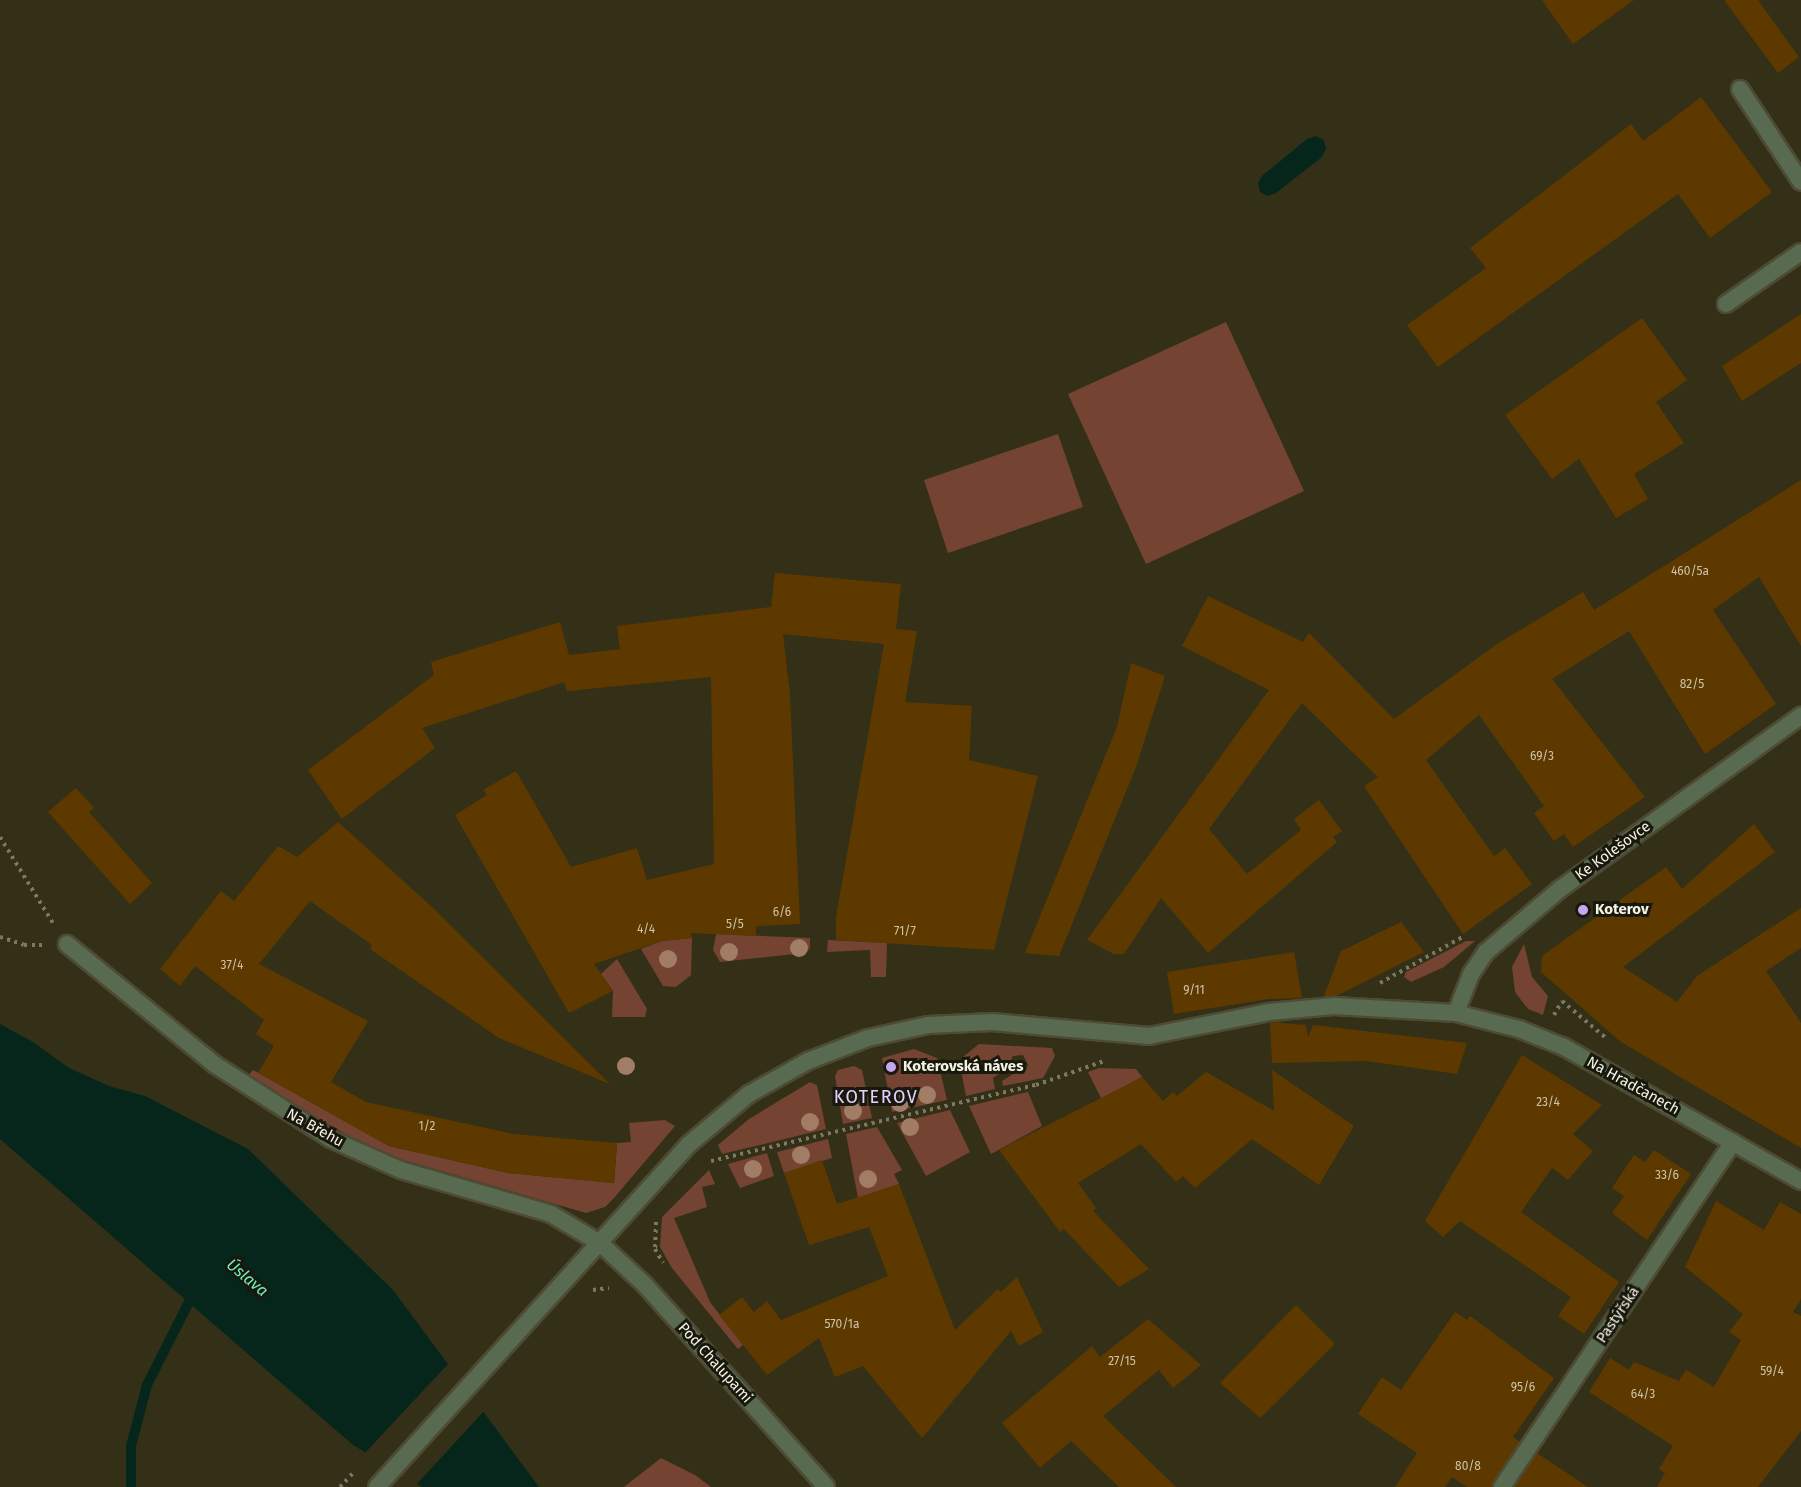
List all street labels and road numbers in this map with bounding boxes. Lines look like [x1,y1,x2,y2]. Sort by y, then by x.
street label: Ke Kolešovce [1572,818,1654,884]
street label: Na Hradčanech [1584,1053,1682,1119]
street label: Na Břehu [283,1105,347,1151]
street label: Pastýřská [1593,1284,1643,1346]
street label: Pod Chalupami [674,1319,756,1407]

